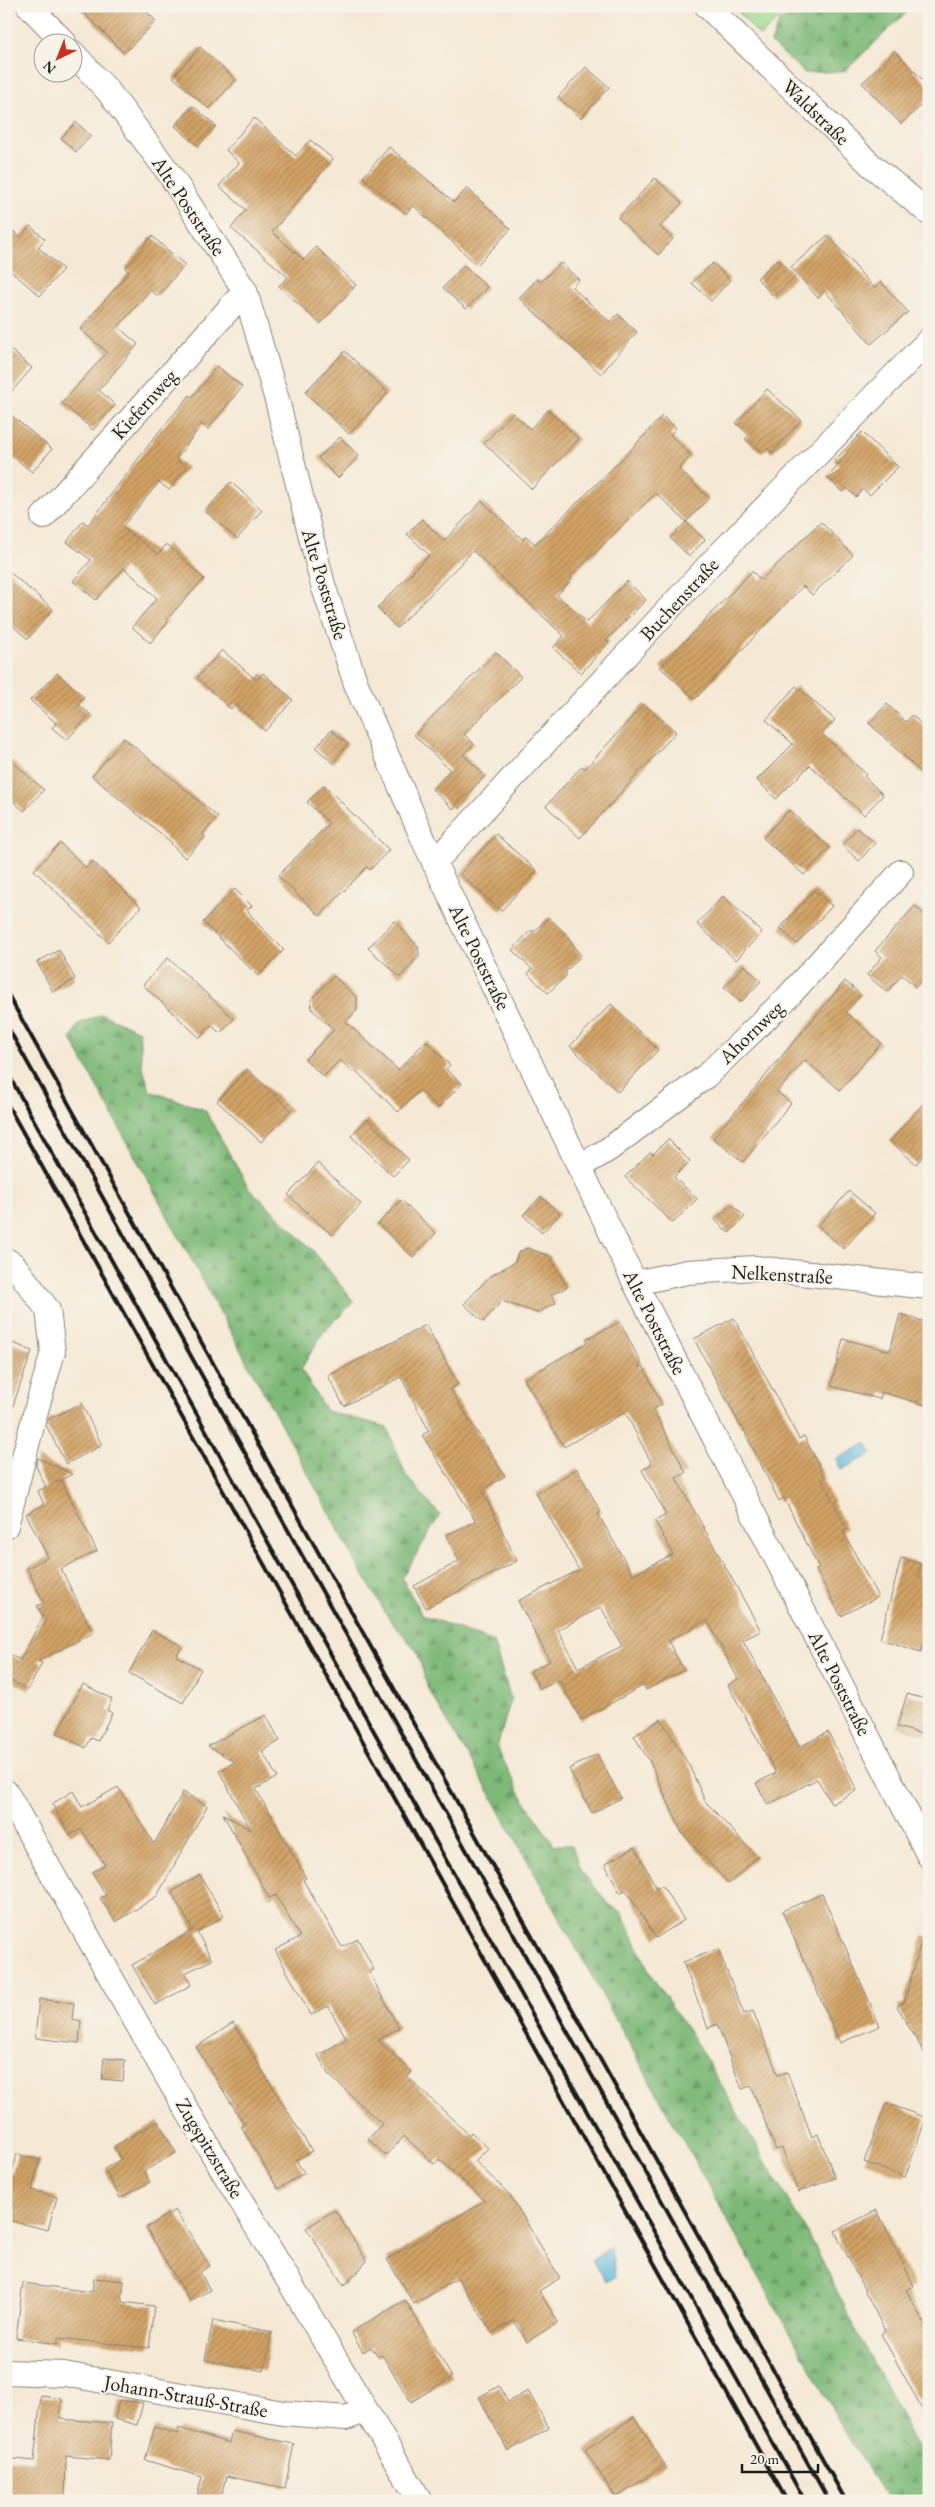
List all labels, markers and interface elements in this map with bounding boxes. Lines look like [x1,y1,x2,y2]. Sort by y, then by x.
north arrow [32,32,82,82]
text: N [38,57,59,78]
street label: Waldstraße [777,73,856,151]
street label: Alte Poststraße [146,150,232,261]
street label: Kiefernweg [105,363,183,445]
street label: Alte Poststraße [296,524,354,643]
street label: Buchenstraße [634,552,724,646]
street label: Alte Poststraße [443,899,517,1014]
street label: Ahornweg [712,994,789,1070]
street label: Nelkenstraße [731,1258,834,1290]
street label: Alte Poststraße [617,1264,693,1379]
street label: Alte Poststraße [802,1625,878,1740]
street label: Zugspitzstraße [170,2093,250,2203]
street label: Johann-Strauß-Straße [100,2368,270,2423]
scale bar [742,2442,819,2474]
text: 20 m [750,2449,779,2468]

